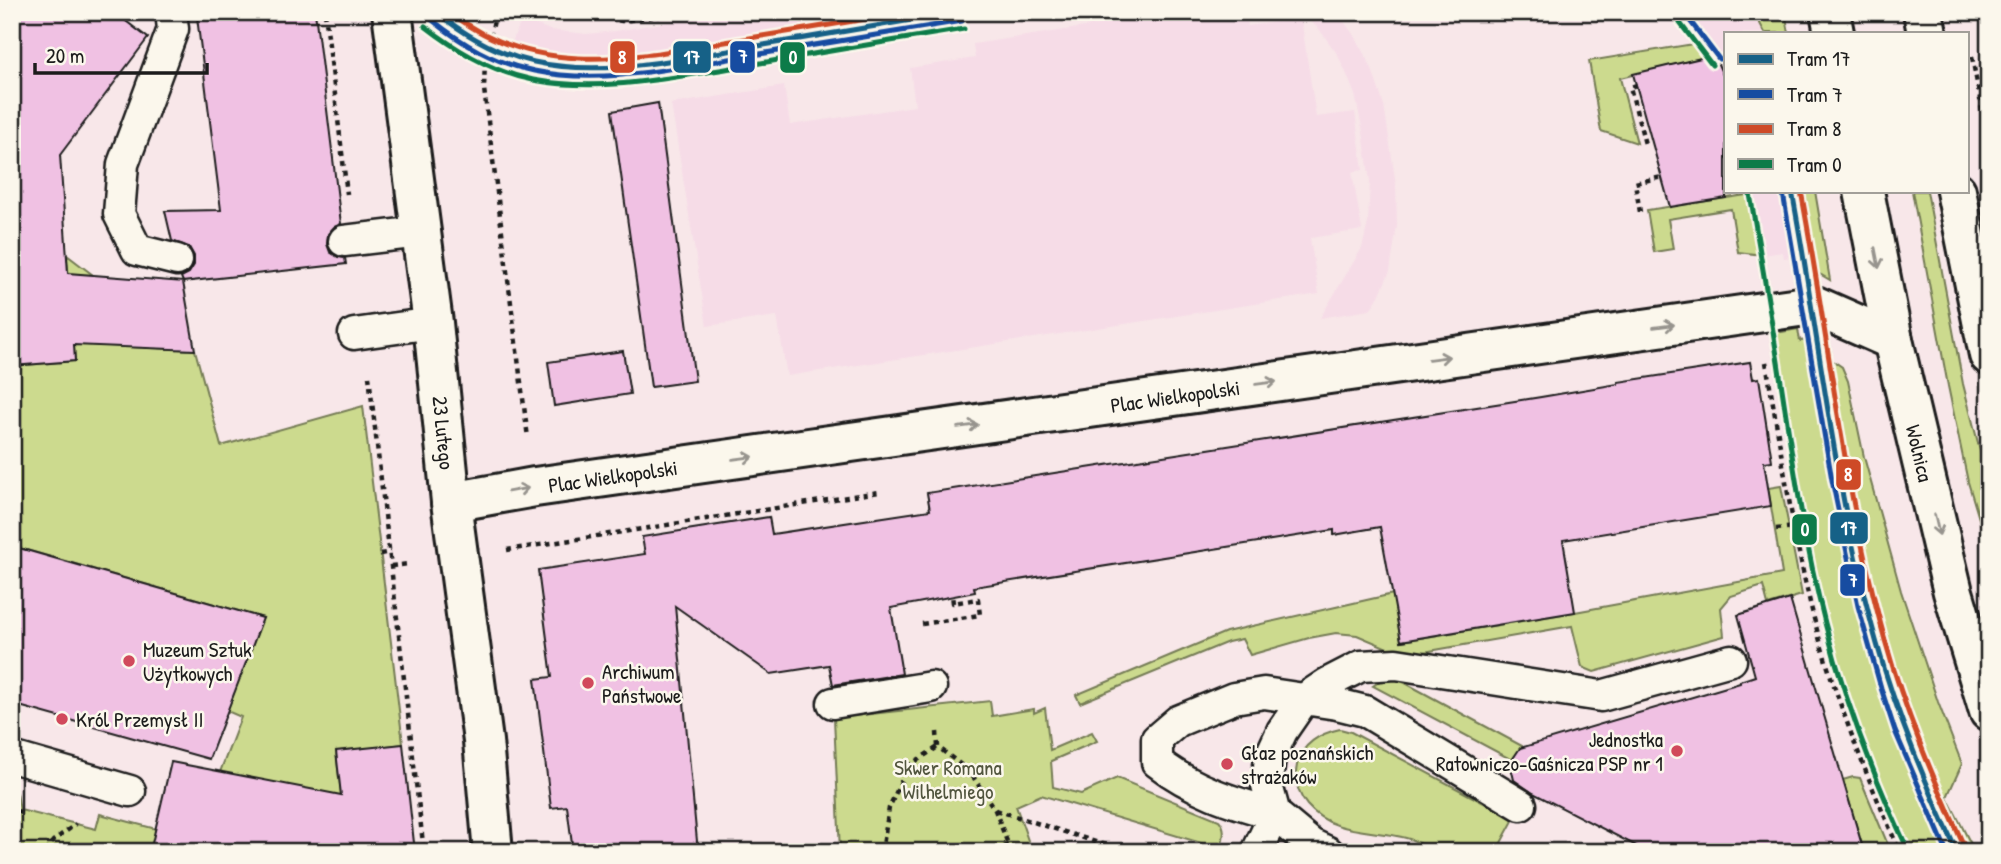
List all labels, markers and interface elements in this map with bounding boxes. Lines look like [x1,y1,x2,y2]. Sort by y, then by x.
scale bar [35,32,206,76]
legend [1724,32,1969,192]
line badge: 8 [609,40,636,74]
line badge: 17 [672,40,712,74]
line badge: 7 [729,40,756,74]
text: 20 m [46,41,84,70]
line badge: 0 [779,41,806,74]
text: 7 [737,43,748,69]
text: 8 [618,44,626,70]
text: 17 [684,44,700,70]
text: 0 [789,44,798,70]
text: Tram 17 [1787,44,1850,73]
text: Tram 7 [1787,80,1843,109]
text: Tram 8 [1787,114,1841,143]
text: Tram 0 [1787,150,1842,179]
one-way arrow [1871,246,1884,269]
one-way arrow [1653,319,1675,332]
one-way arrow [1427,352,1450,365]
street label: Plac Wielkopolski [1109,372,1242,419]
one-way arrow [1254,376,1277,389]
street label: 23 Lutego [426,395,462,471]
one-way arrow [956,419,979,432]
street label: Wolnica [1899,422,1941,484]
one-way arrow [731,451,754,464]
street label: Plac Wielkopolski [546,452,679,499]
line badge: 8 [1835,458,1862,491]
text: 8 [1844,461,1852,487]
one-way arrow [506,483,529,496]
line badge: 17 [1829,511,1869,545]
line badge: 0 [1791,513,1818,546]
one-way arrow [1931,513,1944,536]
text: 17 [1841,515,1857,541]
text: 0 [1801,516,1810,542]
line badge: 7 [1839,563,1866,597]
text: 7 [1847,567,1858,593]
place label: Muzeum Sztuk Użytkowych [143,635,252,688]
marker: Muzeum Sztuk Użytkowych [121,653,137,669]
place label: Archiwum Państwowe [602,657,681,710]
marker: Archiwum Państwowe [580,675,596,691]
place label: Król Przemysł II [76,705,203,734]
marker: Król Przemysł II [54,711,70,727]
place label: Jednostka Ratowniczo-Gaśnicza PSP nr 1 [1436,725,1663,778]
place label: Głaz poznańskich strażaków [1241,738,1373,791]
marker: Jednostka Ratowniczo-Gaśnicza PSP nr 1 [1669,743,1685,759]
park label: Skwer Romana Wilhelmiego [894,753,1002,806]
marker: Głaz poznańskich strażaków [1219,756,1235,772]

